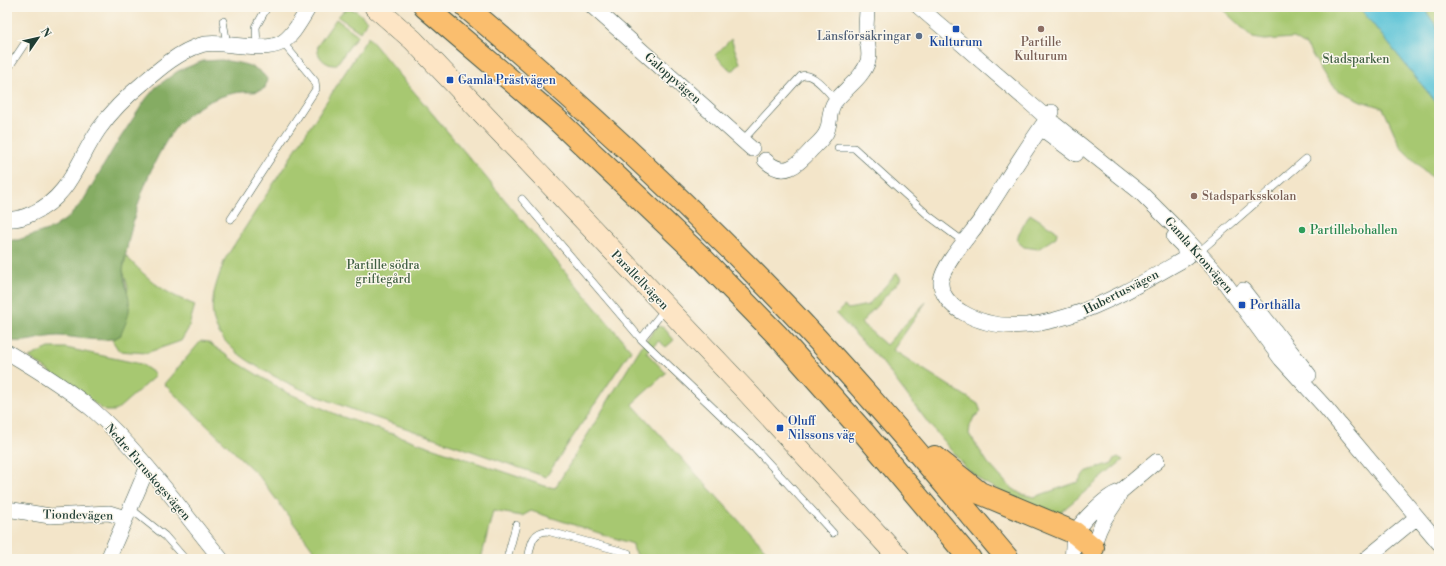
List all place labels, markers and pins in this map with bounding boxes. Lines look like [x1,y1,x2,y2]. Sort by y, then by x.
marker: Kulturum [951,24,961,34]
marker: Partille Kulturum [1036,24,1046,34]
place label: Länsförsäkringar [817,29,911,44]
marker: Länsförsäkringar [914,31,924,41]
place label: Kulturum [929,35,983,50]
place label: Partille Kulturum [1014,35,1068,64]
place label: Gamla Prästvägen [458,73,556,88]
marker: Gamla Prästvägen [445,75,455,85]
place label: Stadsparksskolan [1202,189,1296,204]
marker: Stadsparksskolan [1189,191,1199,201]
place label: Partillebohallen [1310,223,1398,238]
marker: Partillebohallen [1297,225,1307,235]
place label: Porthälla [1250,298,1301,313]
marker: Porthälla [1237,300,1247,310]
place label: Oluff Nilssons väg [788,414,856,443]
marker: Oluff Nilssons väg [775,423,785,433]

